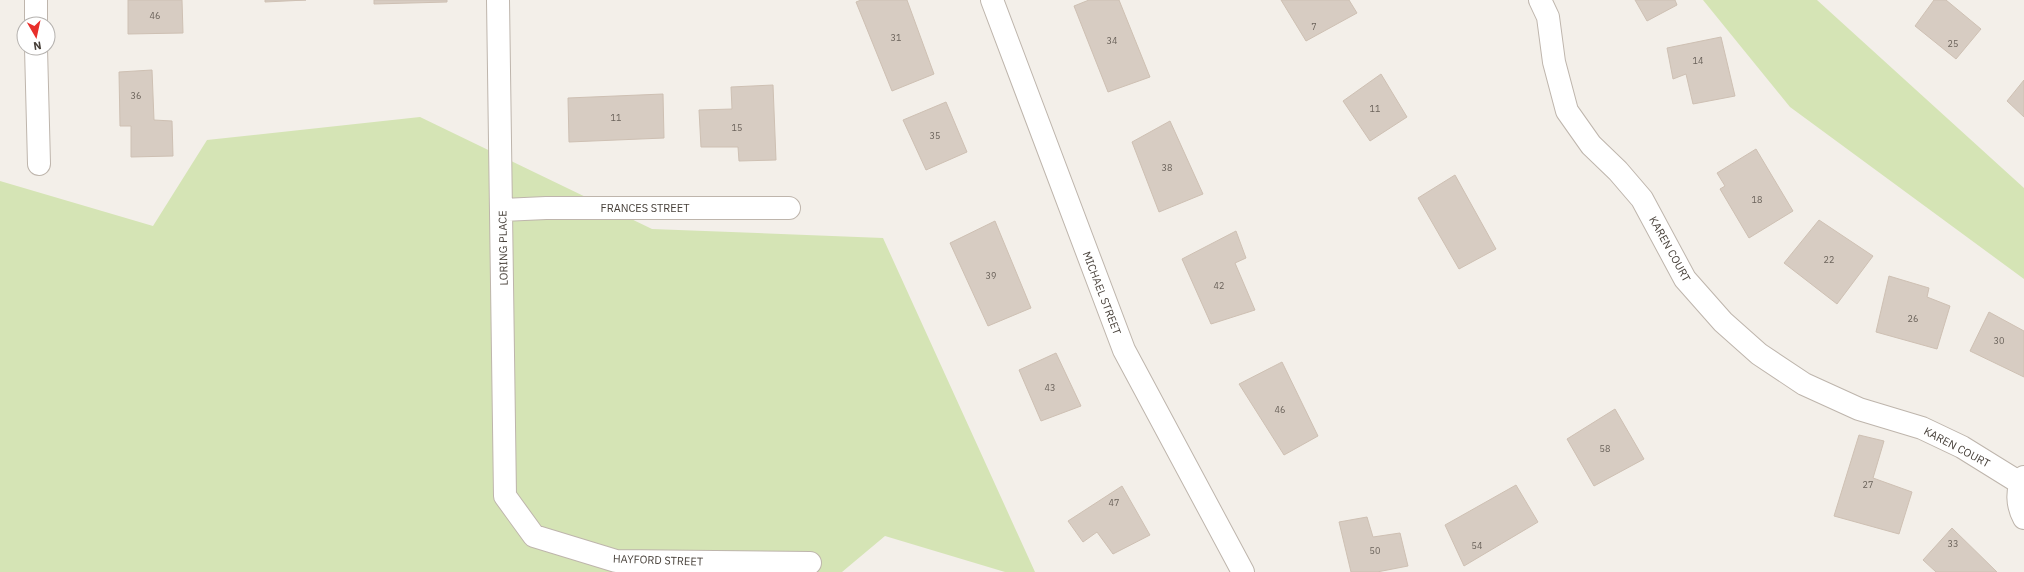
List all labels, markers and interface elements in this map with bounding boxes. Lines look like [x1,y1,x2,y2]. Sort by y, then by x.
house number: 46 [150,10,160,21]
north arrow [16,16,56,56]
house number: 7 [1311,21,1317,32]
house number: 31 [891,32,901,43]
house number: 34 [1107,35,1117,46]
text: N [33,38,43,53]
house number: 25 [1948,38,1958,49]
house number: 14 [1693,55,1703,66]
house number: 36 [131,90,141,101]
house number: 11 [1370,103,1380,114]
house number: 11 [611,112,621,123]
house number: 15 [732,122,742,133]
house number: 35 [930,130,940,141]
house number: 38 [1162,162,1172,173]
house number: 18 [1752,194,1762,205]
street label: FRANCES STREET [601,201,690,215]
street label: LORING PLACE [495,210,511,286]
street label: KAREN COURT [1646,214,1694,285]
street label: MICHAEL STREET [1080,249,1125,337]
house number: 22 [1824,254,1834,265]
house number: 39 [986,270,996,281]
house number: 42 [1214,280,1224,291]
house number: 26 [1908,313,1918,324]
house number: 30 [1994,335,2004,346]
house number: 43 [1045,382,1055,393]
house number: 46 [1275,404,1285,415]
street label: KAREN COURT [1922,424,1993,471]
house number: 58 [1600,443,1610,454]
house number: 27 [1863,479,1873,490]
house number: 47 [1109,497,1119,508]
house number: 33 [1948,538,1958,549]
house number: 54 [1472,540,1482,551]
house number: 50 [1370,545,1380,556]
street label: HAYFORD STREET [613,551,704,569]

